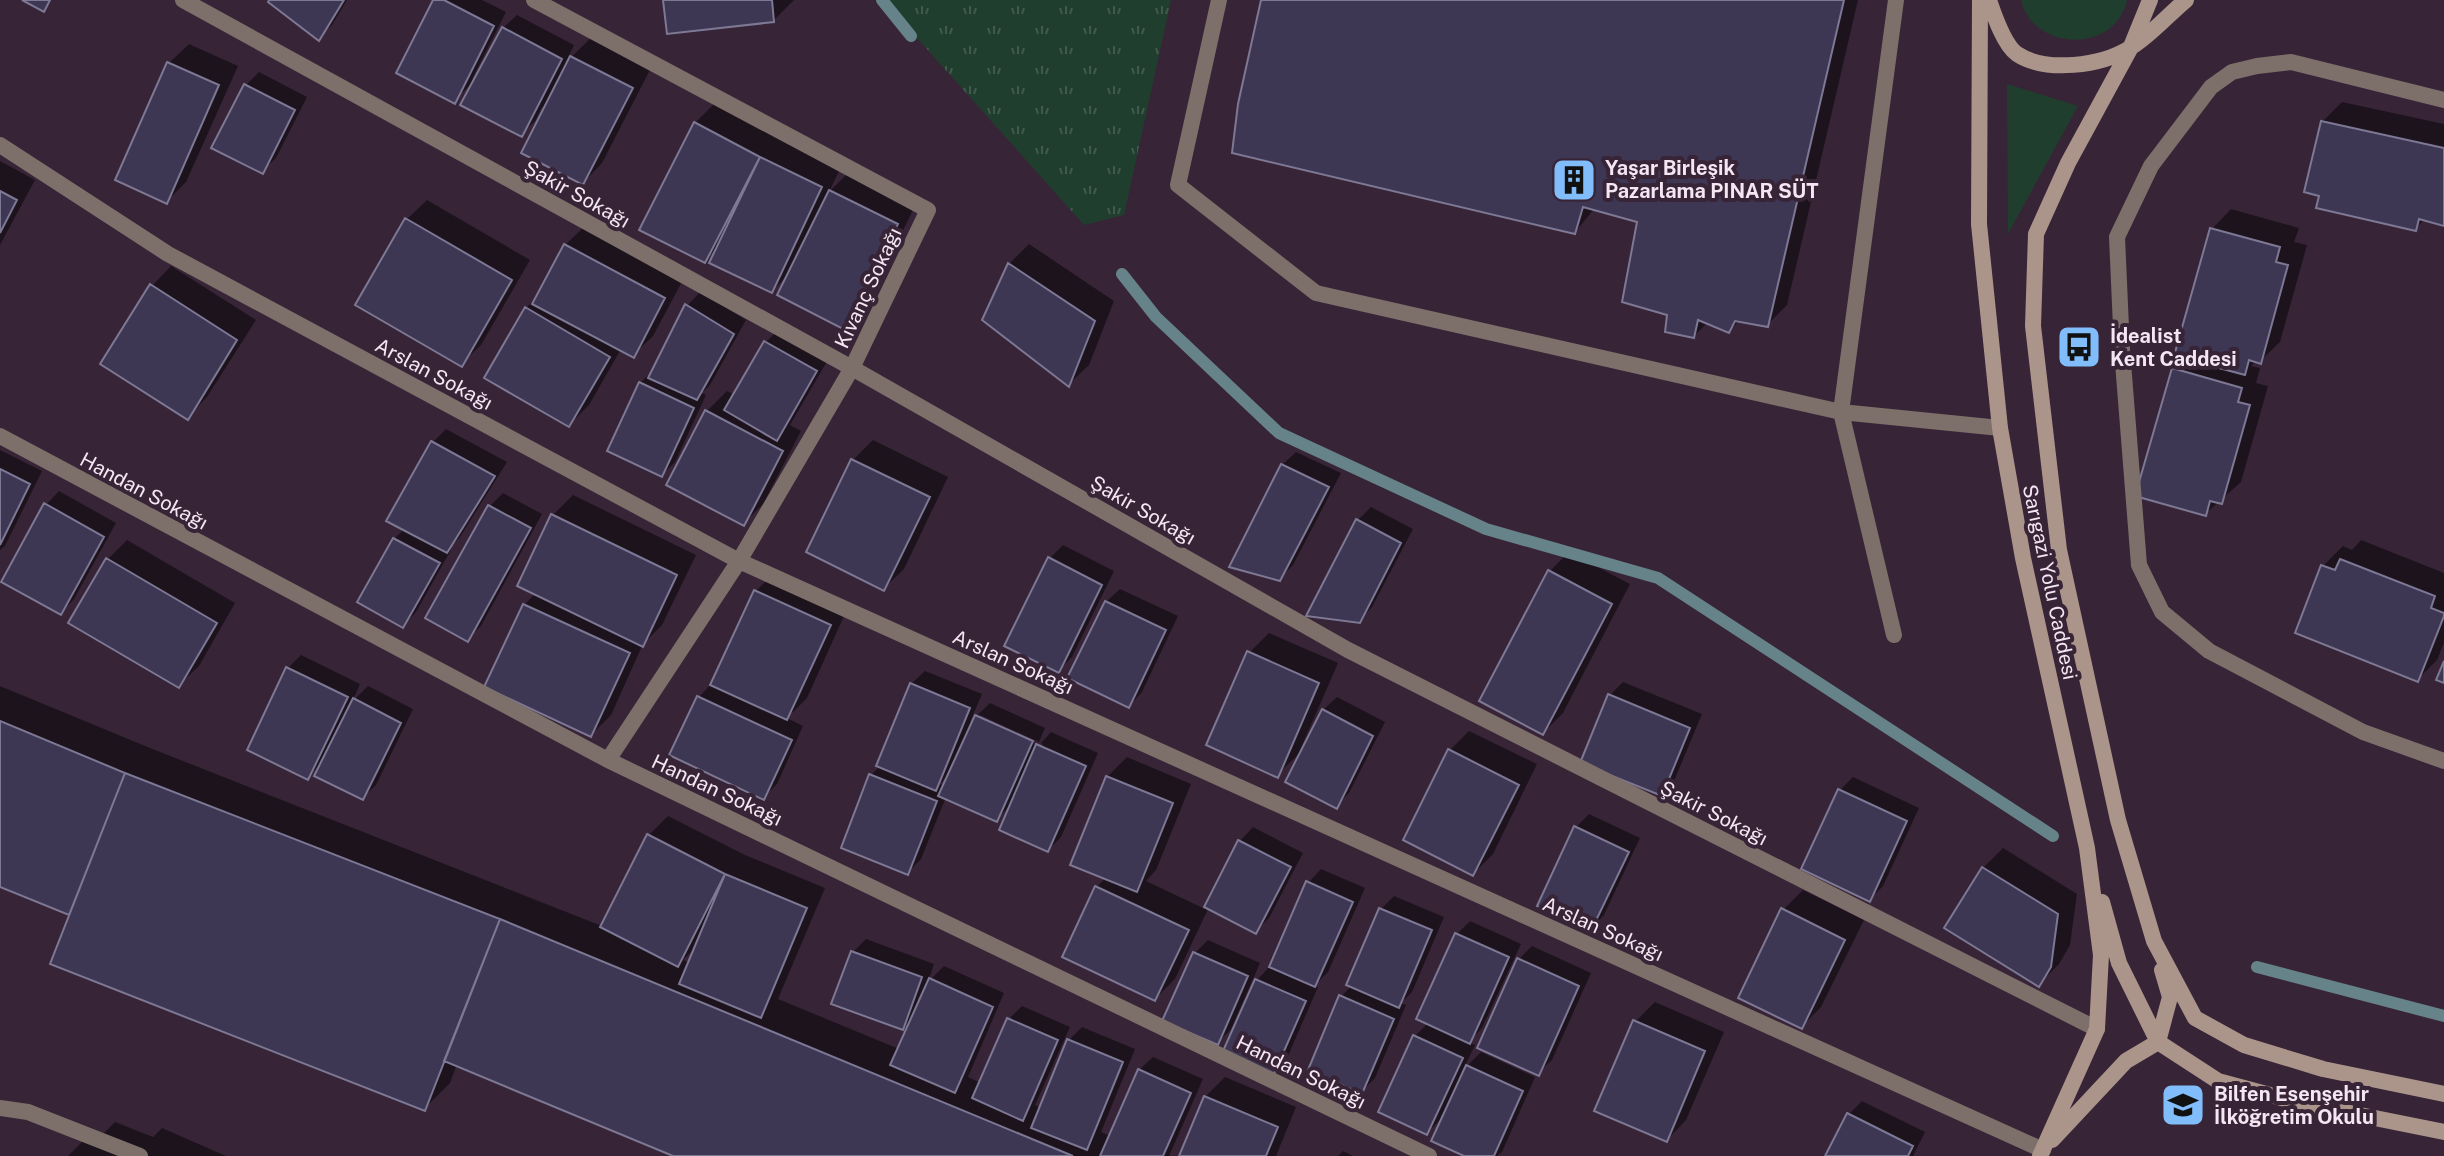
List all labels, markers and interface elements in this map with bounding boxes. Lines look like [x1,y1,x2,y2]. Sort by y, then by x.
street label: Şakir Sokağı [520,155,634,233]
building icon: Yaşar Birleşik Pazarlama PINAR SÜT [1550,156,1598,204]
place label: Yaşar Birleşik Pazarlama PINAR SÜT [1605,156,1819,203]
street label: Kıvanç Sokağı [830,224,906,352]
bus stop icon: İdealist Kent Caddesi [2055,323,2103,371]
place label: İdealist Kent Caddesi [2110,323,2237,371]
street label: Arslan Sokağı [371,333,497,415]
street label: Handan Sokağı [76,447,212,535]
street label: Şakir Sokağı [1086,470,1200,550]
street label: Sarıgazi Yolu Caddesi [2018,482,2082,682]
street label: Arslan Sokağı [949,625,1077,699]
street label: Handan Sokağı [648,749,786,831]
street label: Şakir Sokağı [1656,776,1772,850]
street label: Arslan Sokağı [1539,892,1667,966]
street label: Handan Sokağı [1232,1030,1370,1114]
school or university icon: Bilfen Esenşehir İlköğretim Okulu [2159,1081,2207,1129]
place label: Bilfen Esenşehir İlköğretim Okulu [2214,1082,2374,1129]

